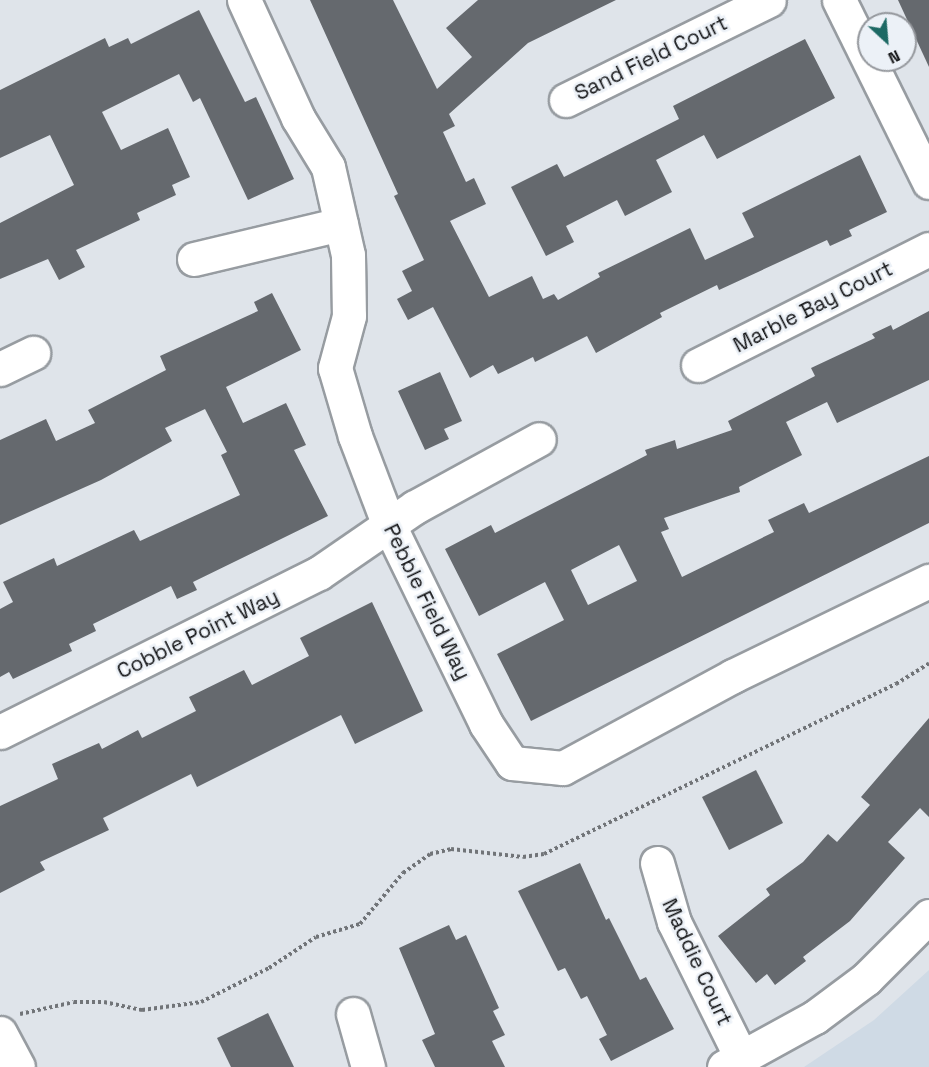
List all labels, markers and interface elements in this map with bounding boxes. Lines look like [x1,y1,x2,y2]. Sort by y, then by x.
street label: Sand Field Court [571,10,731,106]
north arrow [857,12,917,72]
text: N [885,45,904,69]
street label: Marble Bay Court [729,256,897,358]
street label: Pebble Field Way [378,520,476,684]
street label: Cobble Point Way [113,584,283,684]
street label: Maddie Court [657,895,737,1029]

